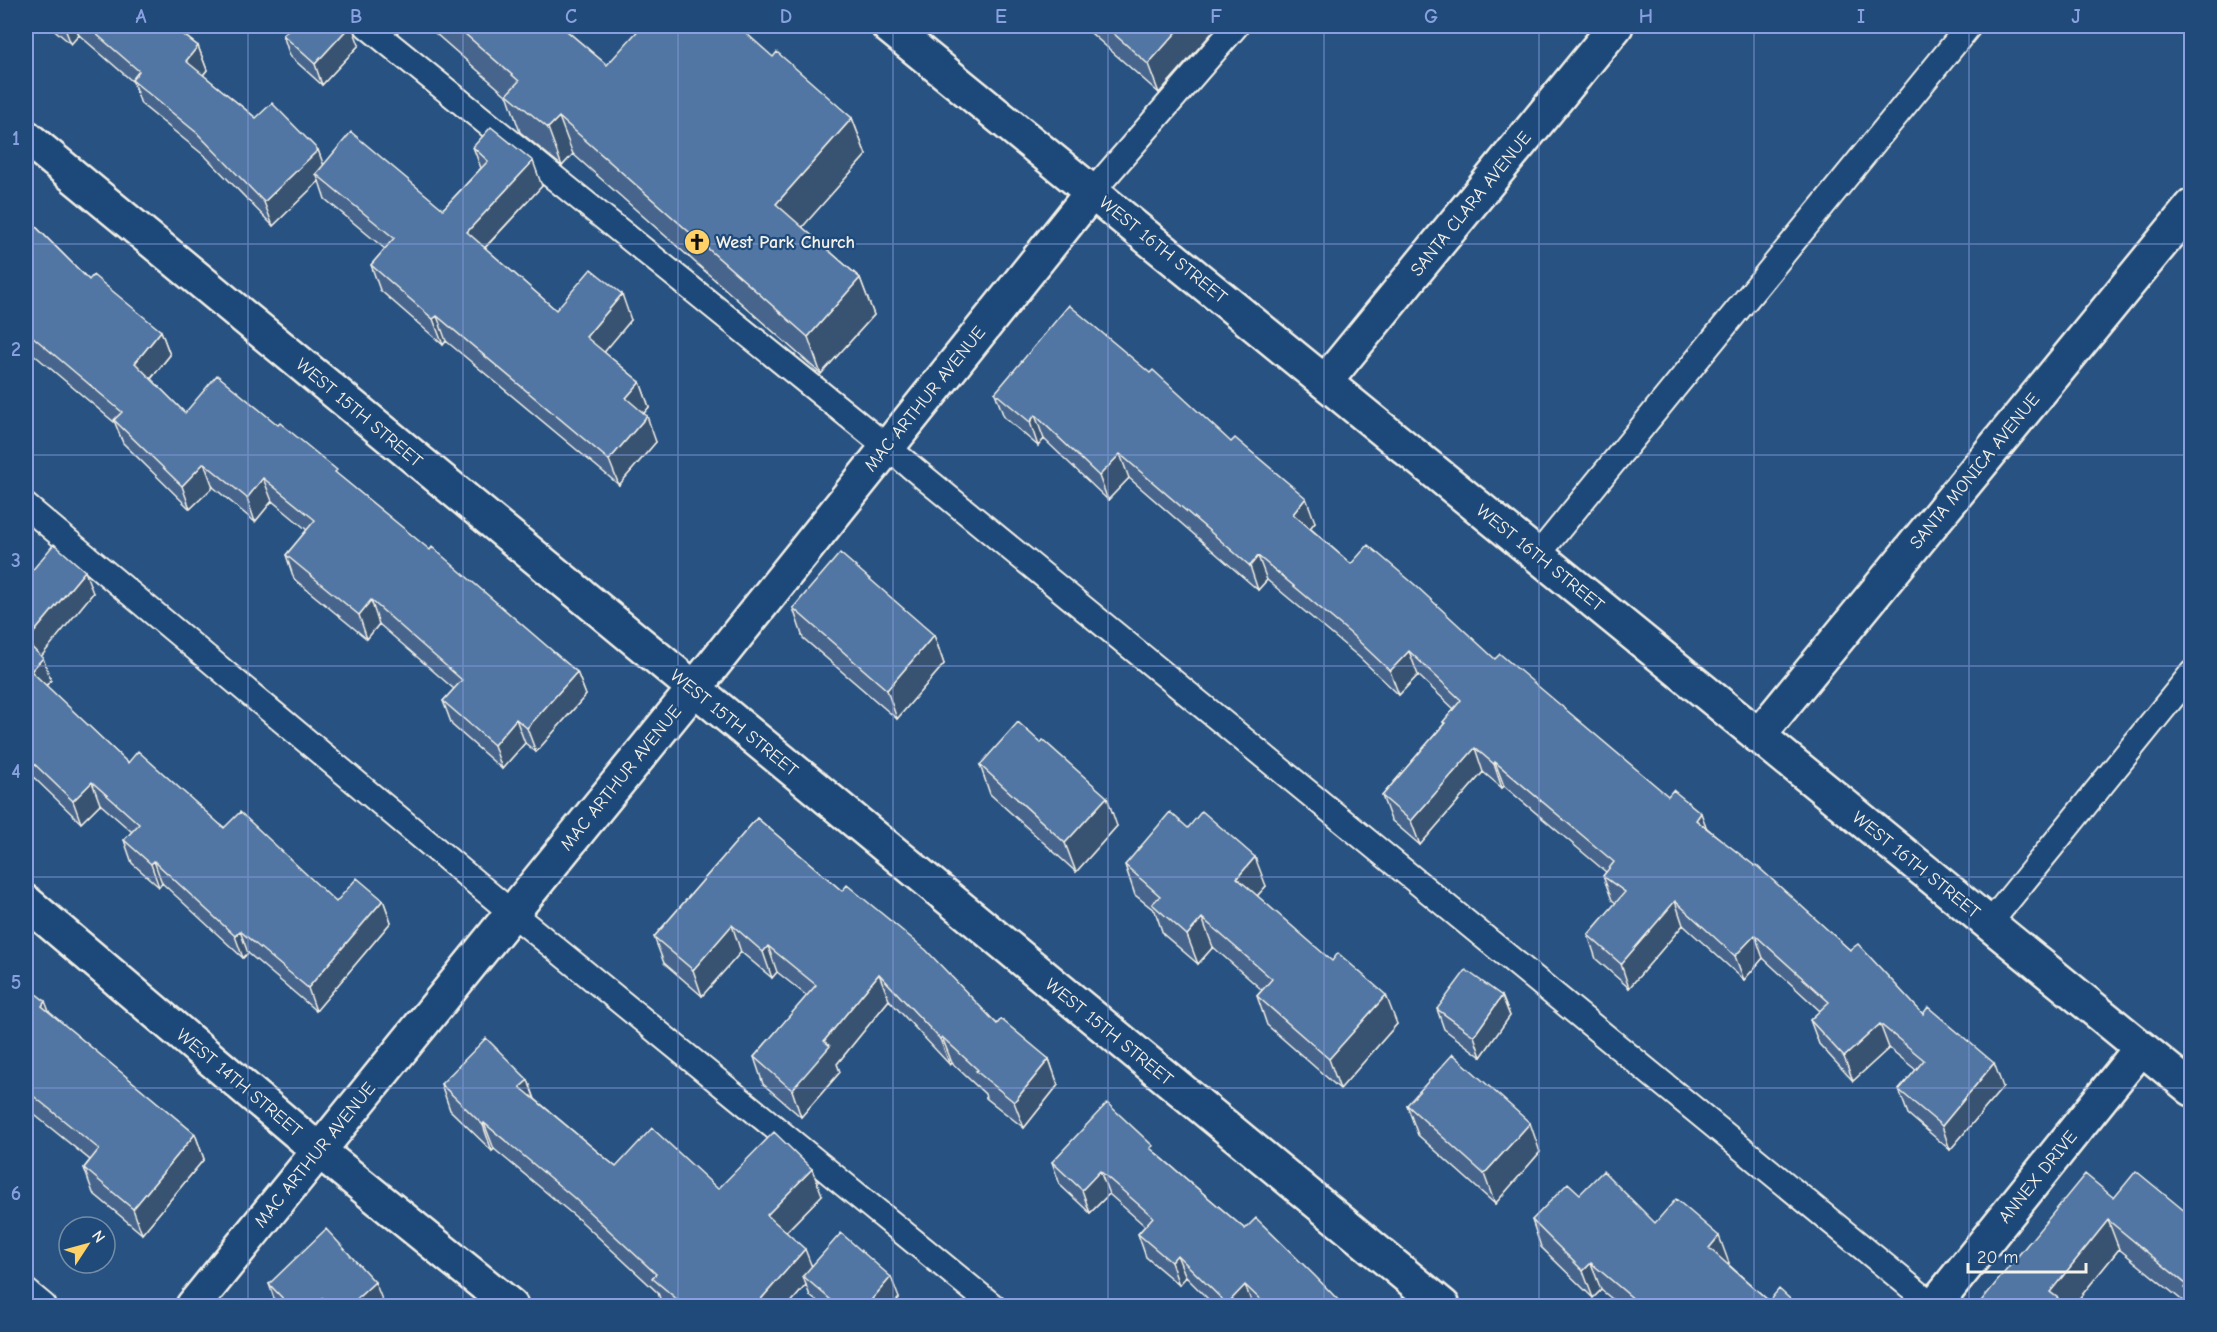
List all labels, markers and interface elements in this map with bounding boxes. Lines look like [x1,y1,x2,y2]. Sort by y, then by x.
text: A [135,5,147,28]
text: B [350,5,362,28]
text: C [565,5,577,28]
text: D [780,5,792,28]
text: E [995,5,1007,28]
text: F [1210,5,1222,28]
text: G [1424,5,1438,28]
text: H [1639,5,1653,28]
text: I [1857,5,1865,28]
text: J [2071,5,2081,28]
text: 1 [12,127,20,150]
street label: SANTA CLARA AVENUE [1406,128,1536,280]
street label: WEST 16TH STREET [1095,192,1232,308]
church icon: West Park Church [682,227,712,257]
place label: West Park Church [716,232,855,253]
street label: MAC ARTHUR AVENUE [860,322,990,476]
text: 2 [11,338,21,361]
street label: WEST 15TH STREET [292,354,427,472]
street label: SANTA MONICA AVENUE [1906,389,2044,553]
street label: WEST 16TH STREET [1472,500,1609,616]
text: 3 [11,549,21,572]
street label: WEST 15TH STREET [666,665,803,781]
street label: MAC ARTHUR AVENUE [556,701,686,855]
text: 4 [11,760,21,783]
street label: WEST 16TH STREET [1848,807,1985,923]
text: 5 [11,971,21,994]
street label: WEST 15TH STREET [1041,974,1178,1090]
street label: WEST 14TH STREET [172,1024,306,1142]
street label: MAC ARTHUR AVENUE [250,1078,380,1232]
street label: ANNEX DRIVE [1994,1126,2082,1227]
text: 6 [11,1182,21,1205]
north arrow [57,1215,117,1275]
text: N [88,1227,109,1246]
scale bar [1968,1236,2086,1274]
text: 20 m [1977,1247,2018,1268]

